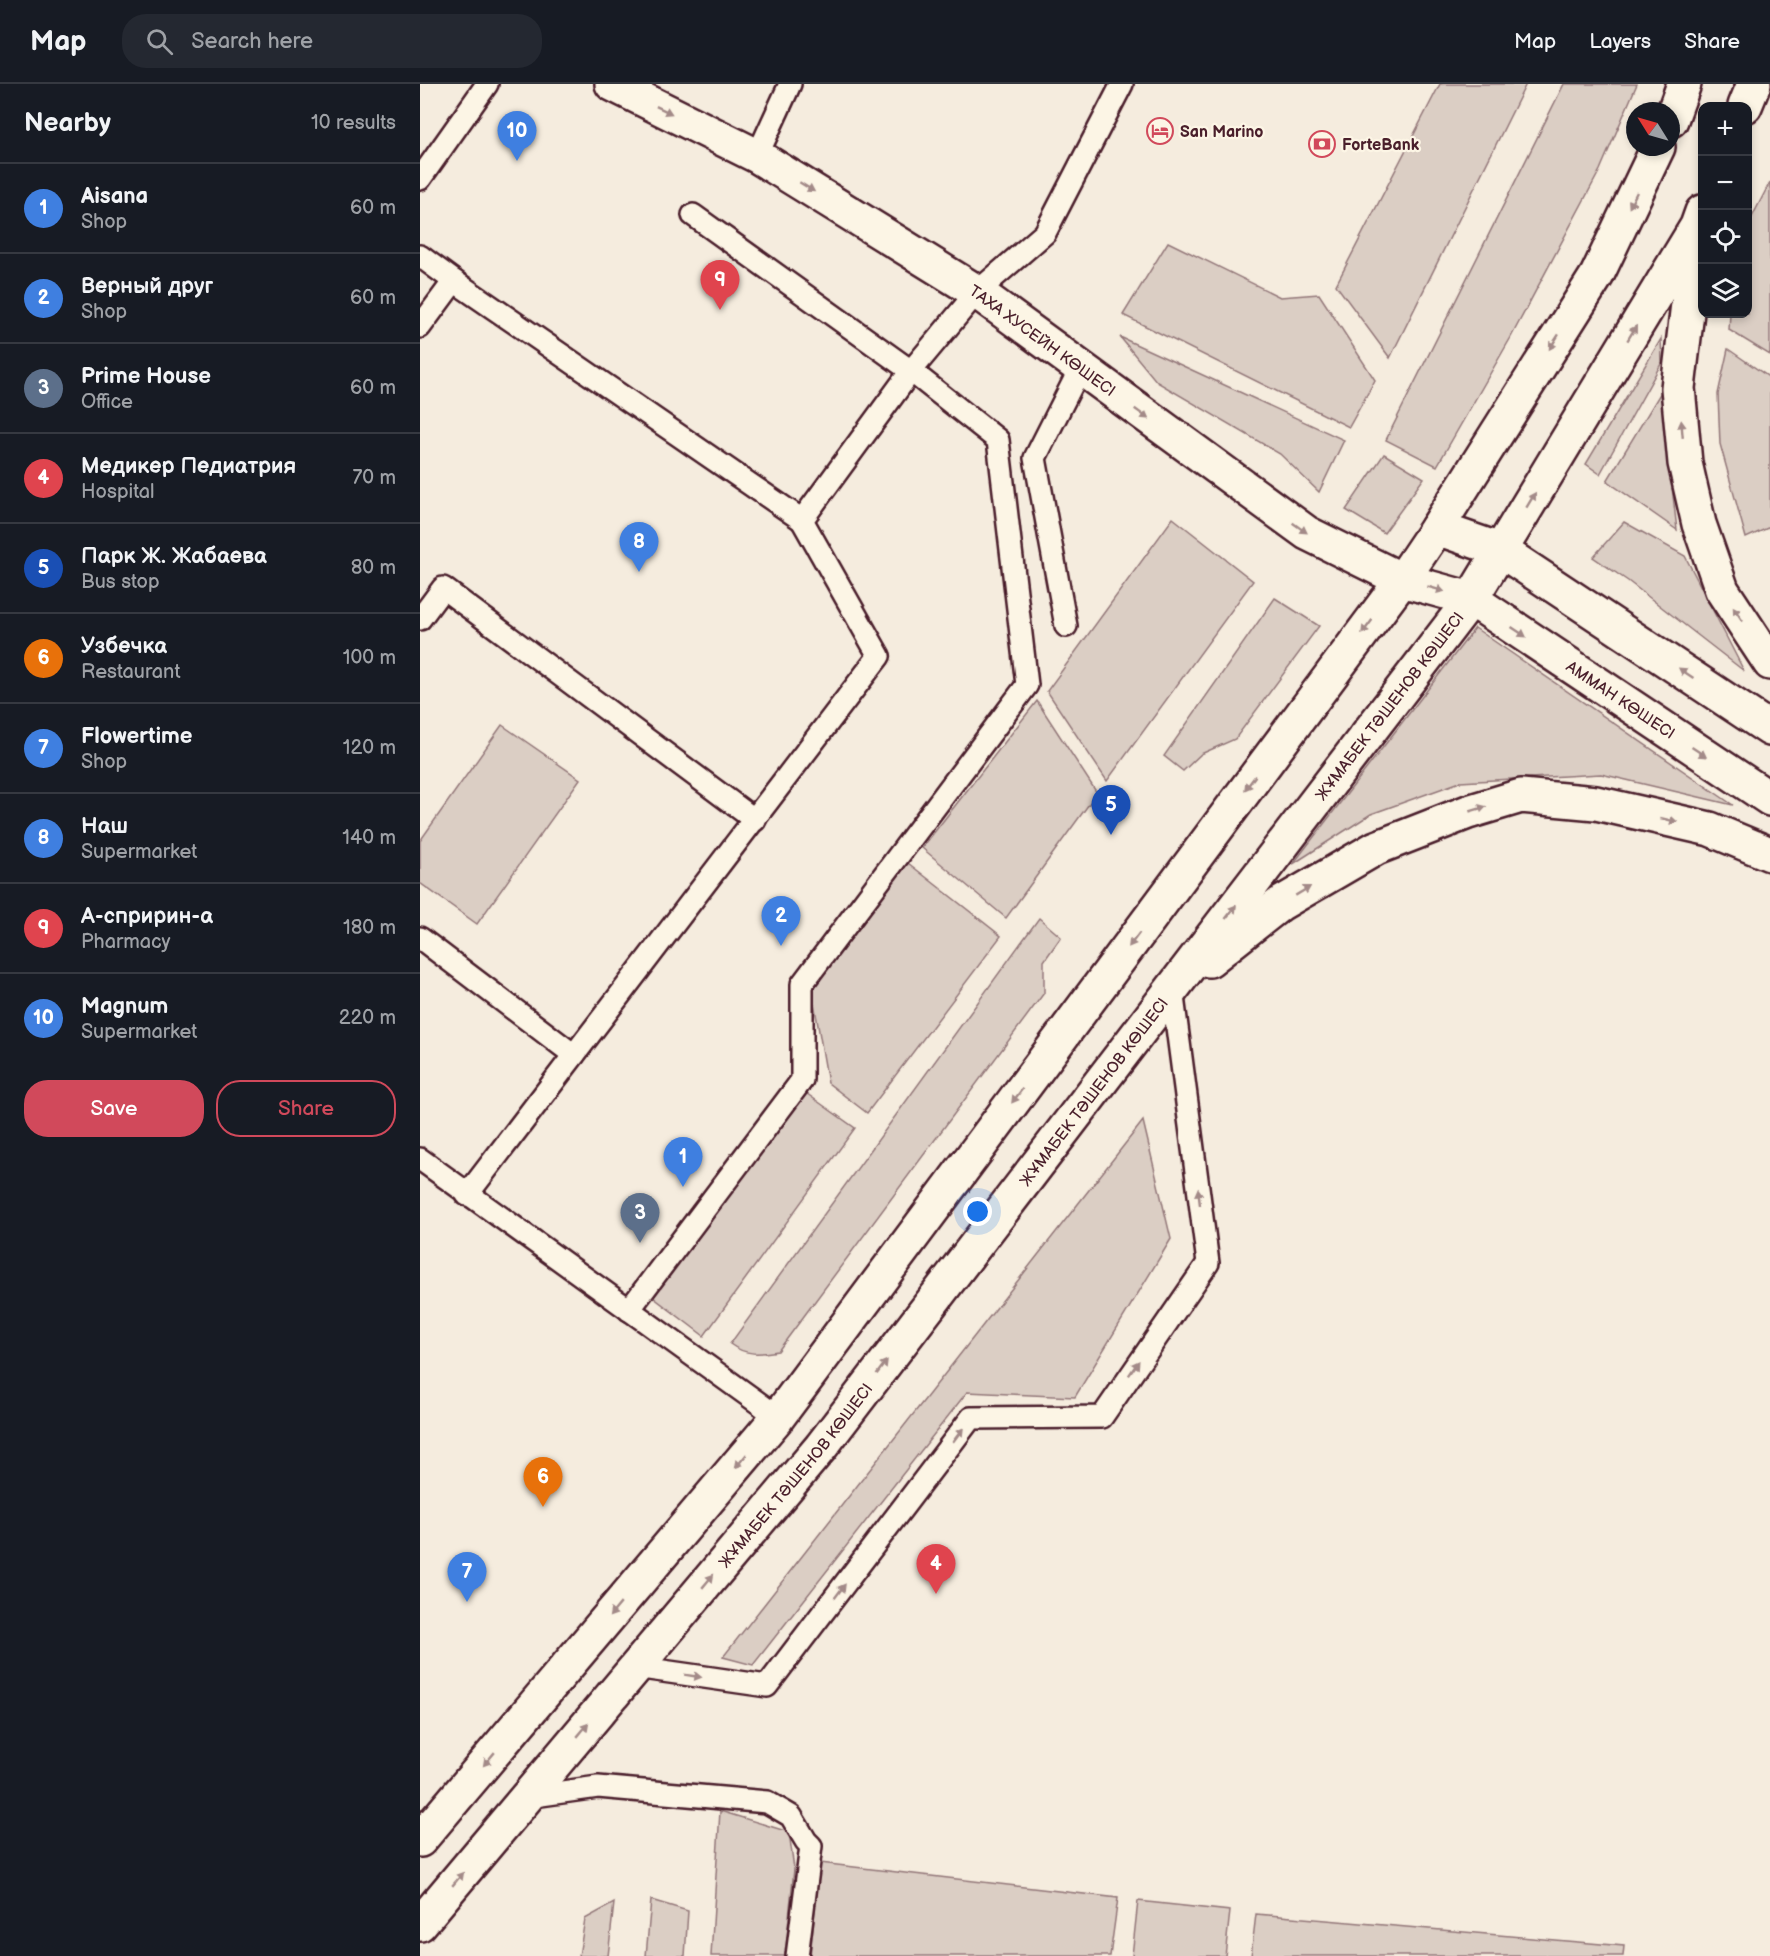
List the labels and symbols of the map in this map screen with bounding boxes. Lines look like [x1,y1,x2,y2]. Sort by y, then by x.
north arrow [1626,102,1680,156]
one-way arrow [656,105,673,115]
pin: 10 [498,112,536,161]
hotel icon: San Marino [1145,116,1175,146]
place label: San Marino [1180,123,1263,142]
bank icon: ForteBank [1307,129,1337,159]
place label: ForteBank [1342,136,1420,155]
one-way arrow [799,182,815,193]
one-way arrow [1628,191,1637,208]
pin: 9 [700,260,740,310]
street label: ТАХА ХУСЕЙН КӨШЕСІ [966,282,1119,401]
one-way arrow [1627,324,1637,341]
one-way arrow [1549,334,1560,350]
one-way arrow [1134,408,1150,420]
one-way arrow [1677,420,1687,439]
one-way arrow [1525,492,1536,508]
pin: 8 [620,522,658,572]
one-way arrow [1292,522,1308,533]
one-way arrow [1427,585,1445,595]
one-way arrow [1733,606,1744,622]
street label: ЖҰМАБЕК ТӘШЕНОВ КӨШЕСІ [1312,609,1468,805]
one-way arrow [1361,618,1373,634]
one-way arrow [1511,626,1527,637]
street label: АММАН КӨШЕСІ [1561,657,1678,744]
one-way arrow [1679,667,1695,679]
one-way arrow [1690,746,1706,758]
one-way arrow [1245,776,1257,791]
pin: 5 [1092,786,1130,835]
one-way arrow [1469,804,1487,813]
one-way arrow [1660,815,1678,825]
one-way arrow [1294,886,1311,896]
pin: 2 [762,896,800,946]
one-way arrow [1224,904,1237,920]
one-way arrow [1128,931,1140,947]
street label: ЖҰМАБЕК ТӘШЕНОВ КӨШЕСІ [1016,995,1173,1190]
one-way arrow [1011,1088,1024,1104]
pin: 1 [664,1138,702,1187]
one-way arrow [1195,1188,1204,1207]
pin: 3 [620,1194,660,1243]
your location [963,1197,992,1226]
one-way arrow [876,1359,888,1375]
one-way arrow [1128,1361,1140,1377]
street label: ЖҰМАБЕК ТӘШЕНОВ КӨШЕСІ [716,1380,877,1572]
one-way arrow [952,1428,964,1444]
one-way arrow [734,1453,747,1469]
pin: 6 [524,1458,562,1507]
pin: 4 [916,1544,956,1594]
pin: 7 [448,1552,486,1602]
one-way arrow [702,1573,715,1589]
one-way arrow [834,1583,846,1599]
one-way arrow [608,1602,621,1618]
one-way arrow [684,1671,703,1680]
one-way arrow [576,1723,589,1738]
one-way arrow [482,1751,495,1767]
one-way arrow [451,1871,464,1887]

